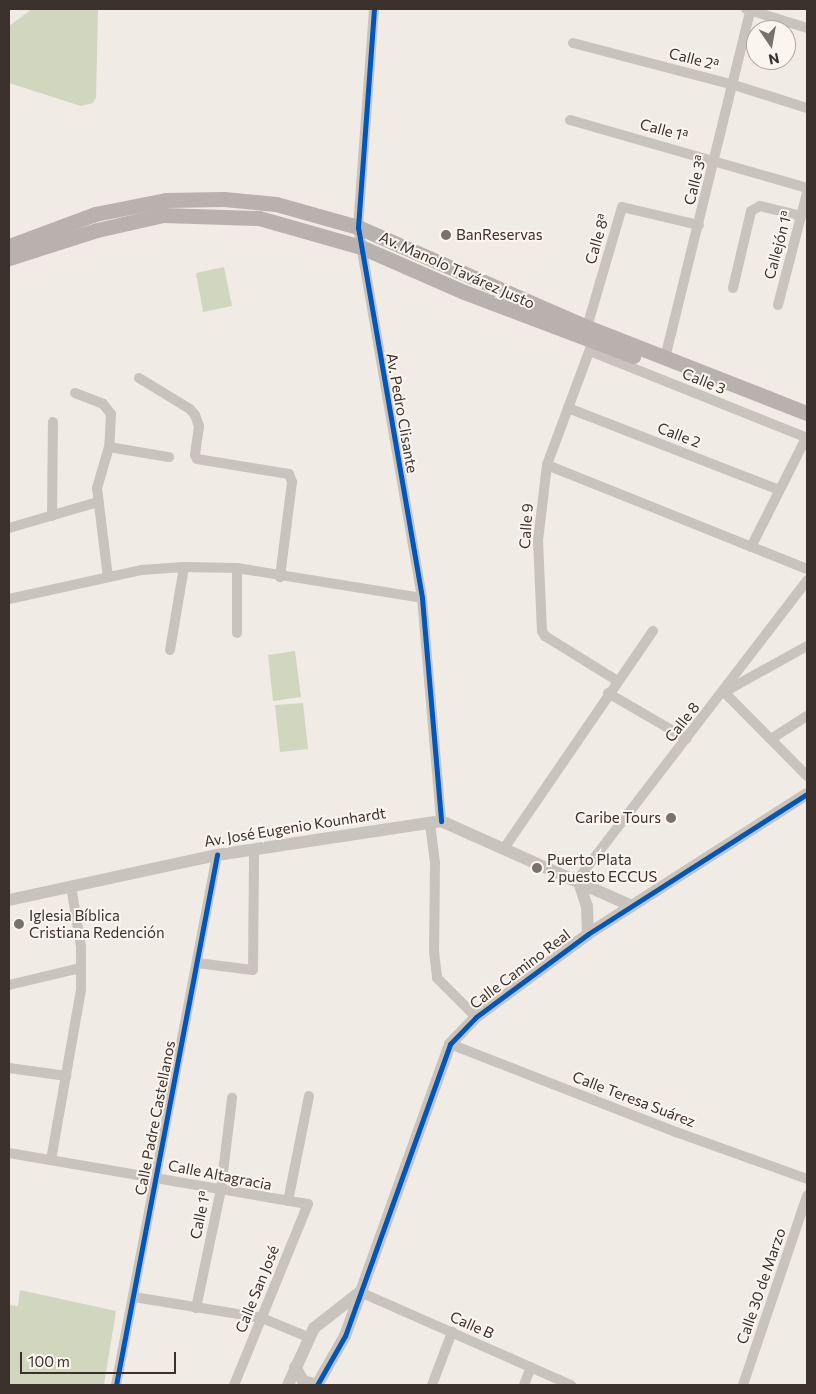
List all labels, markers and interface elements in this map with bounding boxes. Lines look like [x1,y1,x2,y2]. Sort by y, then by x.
north arrow [746,20,796,70]
street label: Calle 2ª [667,44,721,74]
text: N [767,50,781,69]
street label: Calle 1ª [638,115,690,145]
street label: Calle 3ª [680,153,710,207]
street label: Callejón 1ª [760,209,796,281]
street label: Calle 8ª [581,212,613,266]
place label: BanReservas [456,226,543,244]
street label: Av. Manolo Tavárez Justo [376,228,538,312]
marker: BanReservas [440,229,452,241]
street label: Av. Pedro Clisante [383,352,421,474]
street label: Calle 3 [680,364,728,398]
street label: Calle 2 [655,419,703,451]
street label: Calle 9 [515,503,537,549]
street label: Calle 8 [661,698,703,746]
street label: Av. José Eugenio Kounhardt [203,804,387,850]
place label: Caribe Tours [575,809,661,827]
marker: Caribe Tours [665,812,677,824]
place label: Puerto Plata 2 puesto ECCUS [547,850,657,885]
marker: Puerto Plata 2 puesto ECCUS [531,862,543,874]
place label: Iglesia Bíblica Cristiana Redención [29,906,165,941]
marker: Iglesia Bíblica Cristiana Redención [13,918,25,930]
street label: Calle Camino Real [466,925,574,1013]
street label: Calle Padre Castellanos [131,1039,179,1197]
street label: Calle Teresa Suárez [570,1067,698,1131]
street label: Calle Altagracia [166,1156,274,1194]
street label: Calle 1ª [186,1189,214,1241]
street label: Calle 30 de Marzo [733,1226,789,1346]
street label: Calle San José [231,1243,283,1335]
street label: Calle B [447,1307,497,1343]
scale bar [22,1342,179,1374]
text: 100 m [28,1352,70,1370]

